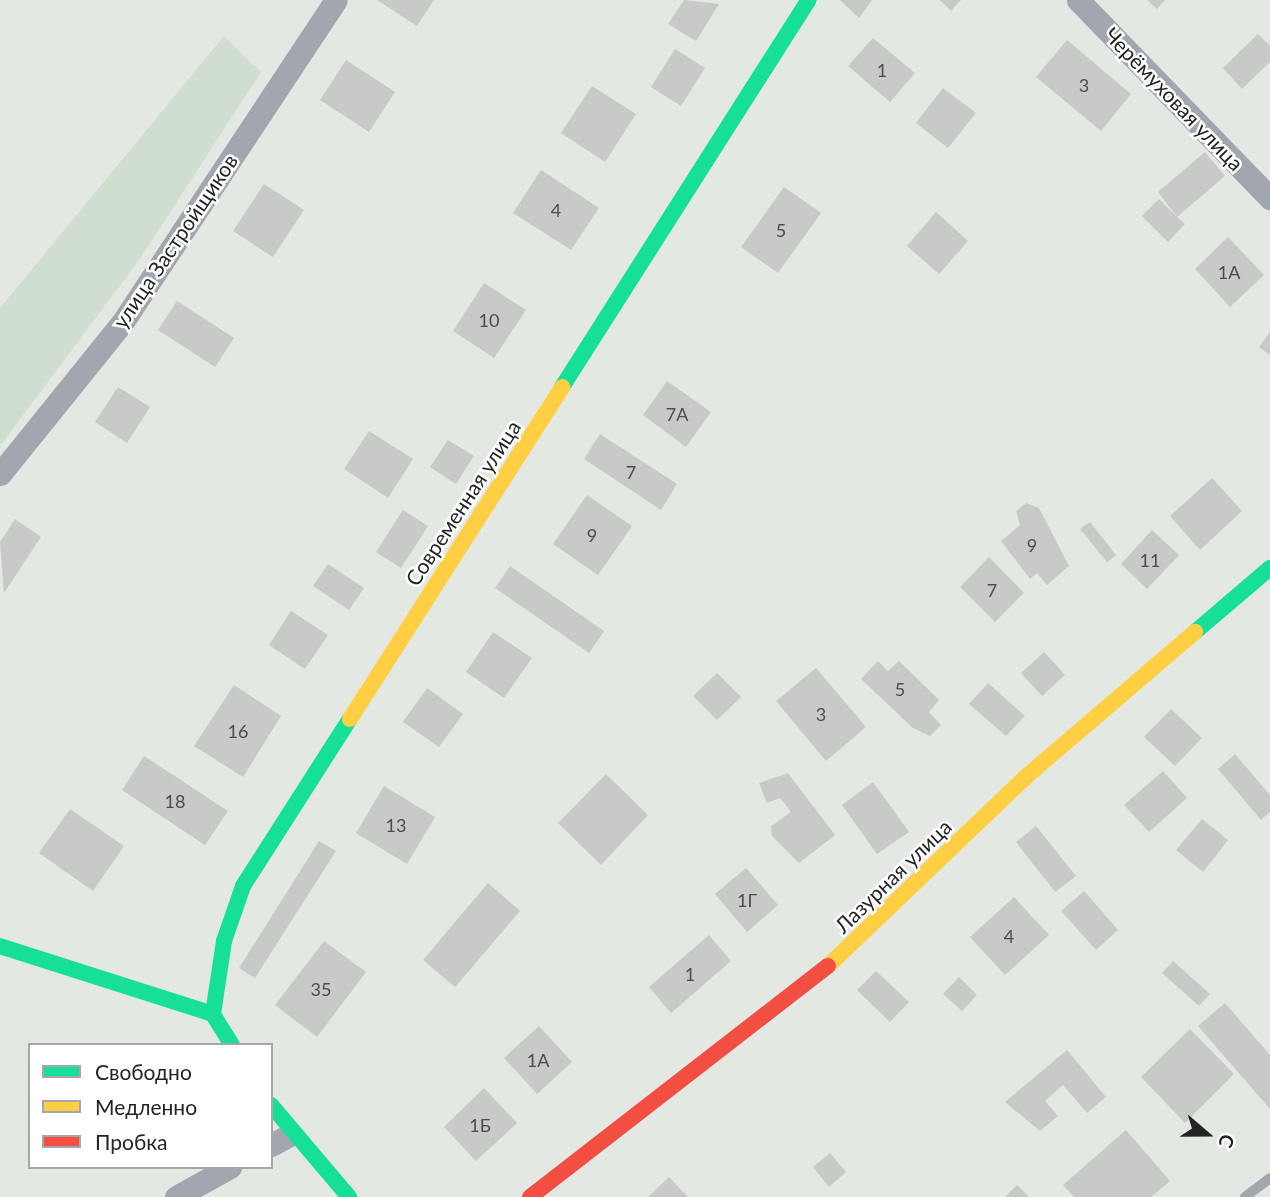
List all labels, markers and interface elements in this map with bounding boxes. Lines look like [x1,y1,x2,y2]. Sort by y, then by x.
street label: Черёмуховая улица [1099,22,1249,176]
house number: 1 [877,59,887,81]
house number: 3 [1079,74,1089,96]
street label: улица Застройщиков [107,149,243,333]
house number: 4 [551,199,561,221]
house number: 5 [776,219,786,241]
house number: 1А [1218,261,1240,283]
house number: 10 [479,309,499,331]
house number: 7А [666,403,688,425]
street label: Современная улица [400,416,526,590]
house number: 7 [626,461,636,483]
house number: 9 [587,524,597,546]
house number: 9 [1027,534,1037,556]
house number: 11 [1140,549,1160,571]
house number: 7 [987,579,997,601]
house number: 5 [895,678,905,700]
house number: 3 [816,703,826,725]
house number: 16 [228,720,248,742]
house number: 18 [165,790,185,812]
house number: 13 [386,814,406,836]
street label: Лазурная улица [829,814,957,938]
house number: 1Г [737,889,757,911]
house number: 4 [1004,925,1014,947]
house number: 1 [685,963,695,985]
house number: 35 [311,978,331,1000]
legend [28,1043,273,1169]
house number: 1А [527,1049,549,1071]
text: Свободно [95,1059,192,1084]
text: Медленно [95,1094,197,1119]
north arrow [1172,1099,1242,1169]
house number: 1Б [469,1114,491,1136]
text: Пробка [95,1129,168,1154]
text: С [1214,1132,1240,1151]

